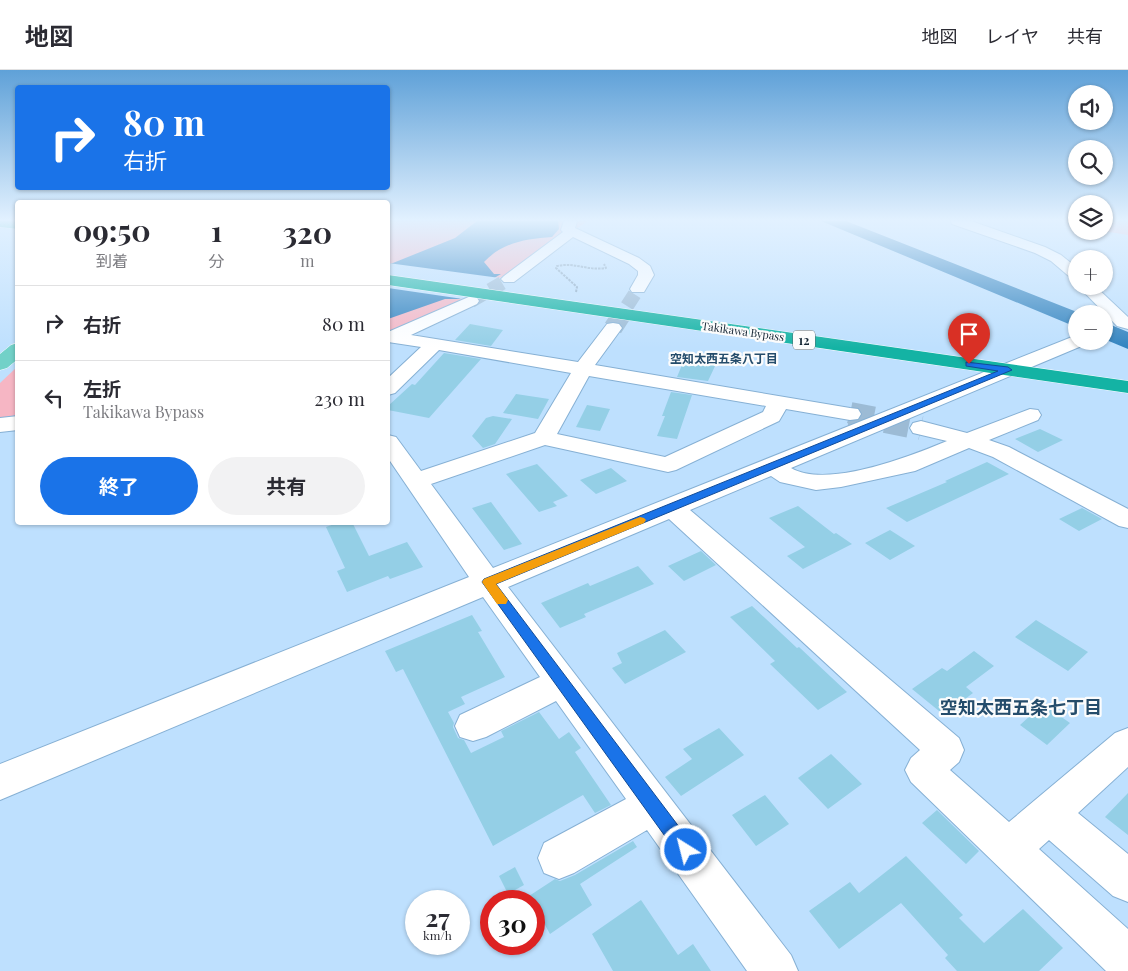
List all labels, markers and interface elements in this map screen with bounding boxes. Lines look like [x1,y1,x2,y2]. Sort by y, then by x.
text: 地図 [25,19,73,51]
text: 地図 [922,24,958,48]
text: レイヤ [986,24,1039,48]
text: 共有 [1067,24,1103,48]
map controls [1068,85,1113,350]
button: sound [1068,85,1113,130]
text: 80 m [123,98,205,145]
icon: right [40,105,105,170]
button: search [1068,140,1113,185]
text: 右折 [123,145,167,175]
button: layers [1068,195,1113,240]
text: 09:50 [73,210,151,250]
text: 1 [211,210,222,250]
text: 320 [282,212,332,252]
text: 到着 [96,250,128,271]
text: 分 [209,250,225,271]
text: m [300,250,314,271]
button: + [1068,250,1113,295]
button: − [1068,305,1113,350]
icon: right [40,309,68,337]
text: 80 m [322,310,365,336]
text: 右折 [83,311,121,337]
pin [948,313,990,364]
street label: Takikawa Bypass [701,318,785,344]
icon: arrive [955,320,983,348]
road number: 12 [793,330,815,350]
district label: 空知太西五条八丁目 [670,350,778,366]
text: 左折 [83,375,121,401]
icon: left [40,384,68,412]
text: 230 m [314,385,365,411]
text: Takikawa Bypass [83,401,204,422]
button: 終了 [40,457,198,515]
button: 共有 [208,457,365,515]
district label: 空知太西五条七丁目 [940,695,1102,719]
position arrow [659,823,711,875]
speed limit sign: 30 [480,890,545,955]
text: 27 [425,900,450,933]
text: km/h [423,927,452,943]

